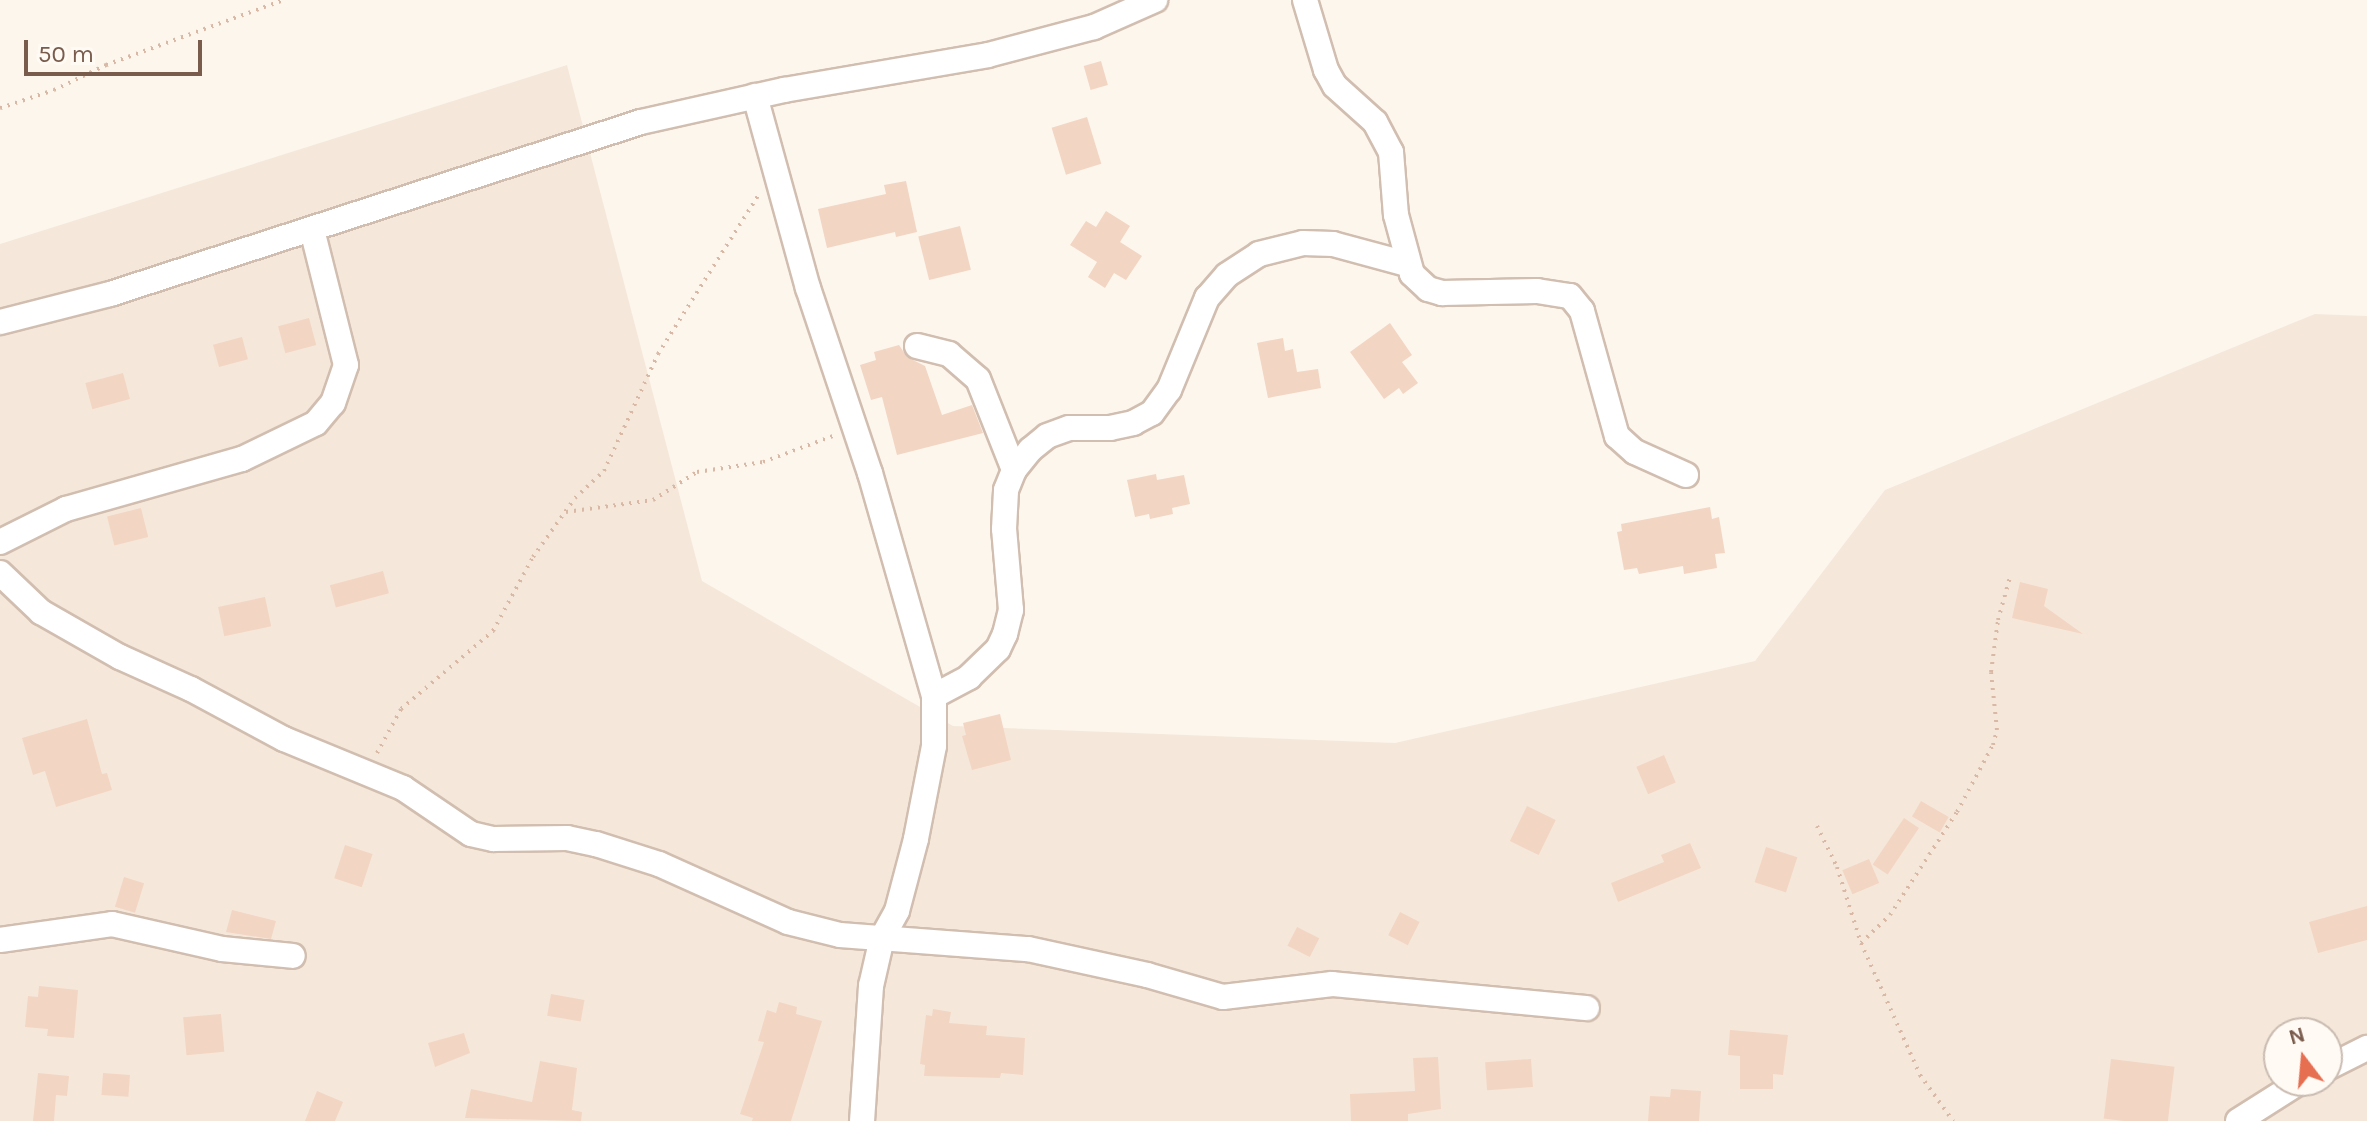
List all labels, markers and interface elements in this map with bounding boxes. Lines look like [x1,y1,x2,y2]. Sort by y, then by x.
scale bar [28,24,206,74]
text: 50 m [38,40,94,68]
north arrow [2263,1017,2343,1097]
text: N [2286,1021,2308,1051]

